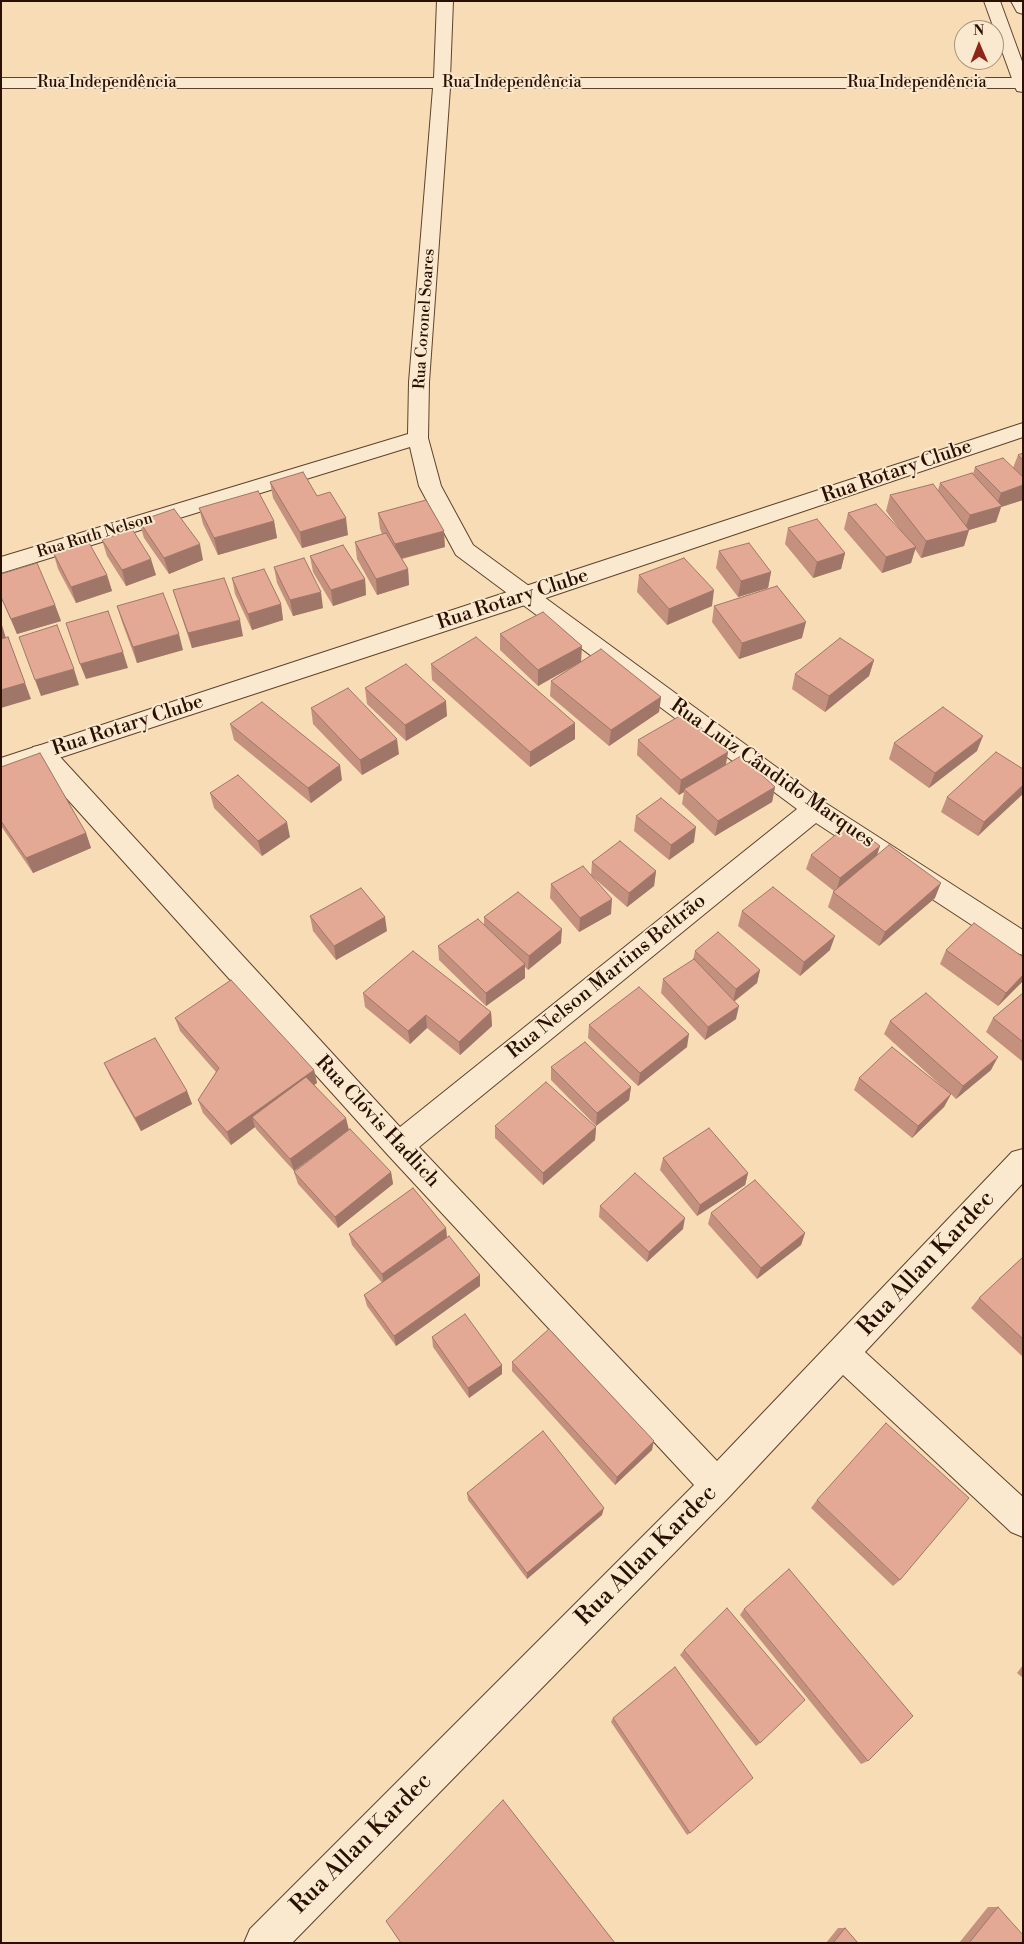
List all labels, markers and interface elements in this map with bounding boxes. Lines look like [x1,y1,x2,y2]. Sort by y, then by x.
north arrow [954,20,1004,70]
text: N [973,22,984,40]
street label: Rua Independência [37,73,177,93]
street label: Rua Independência [442,73,582,93]
street label: Rua Independência [847,73,987,93]
street label: Rua Coronel Soares [411,248,439,390]
street label: Rua Rotary Clube [819,435,975,509]
street label: Rua Ruth Nelson [35,509,155,563]
street label: Rua Rotary Clube [434,564,592,636]
street label: Rua Rotary Clube [49,690,207,762]
street label: Rua Luiz Cândido Marques [665,694,879,854]
street label: Rua Nelson Martins Beltrão [503,889,711,1065]
street label: Rua Clóvis Hadlich [310,1051,444,1193]
street label: Rua Allan Kardec [852,1185,1002,1343]
street label: Rua Allan Kardec [570,1479,724,1633]
street label: Rua Allan Kardec [285,1767,439,1921]

